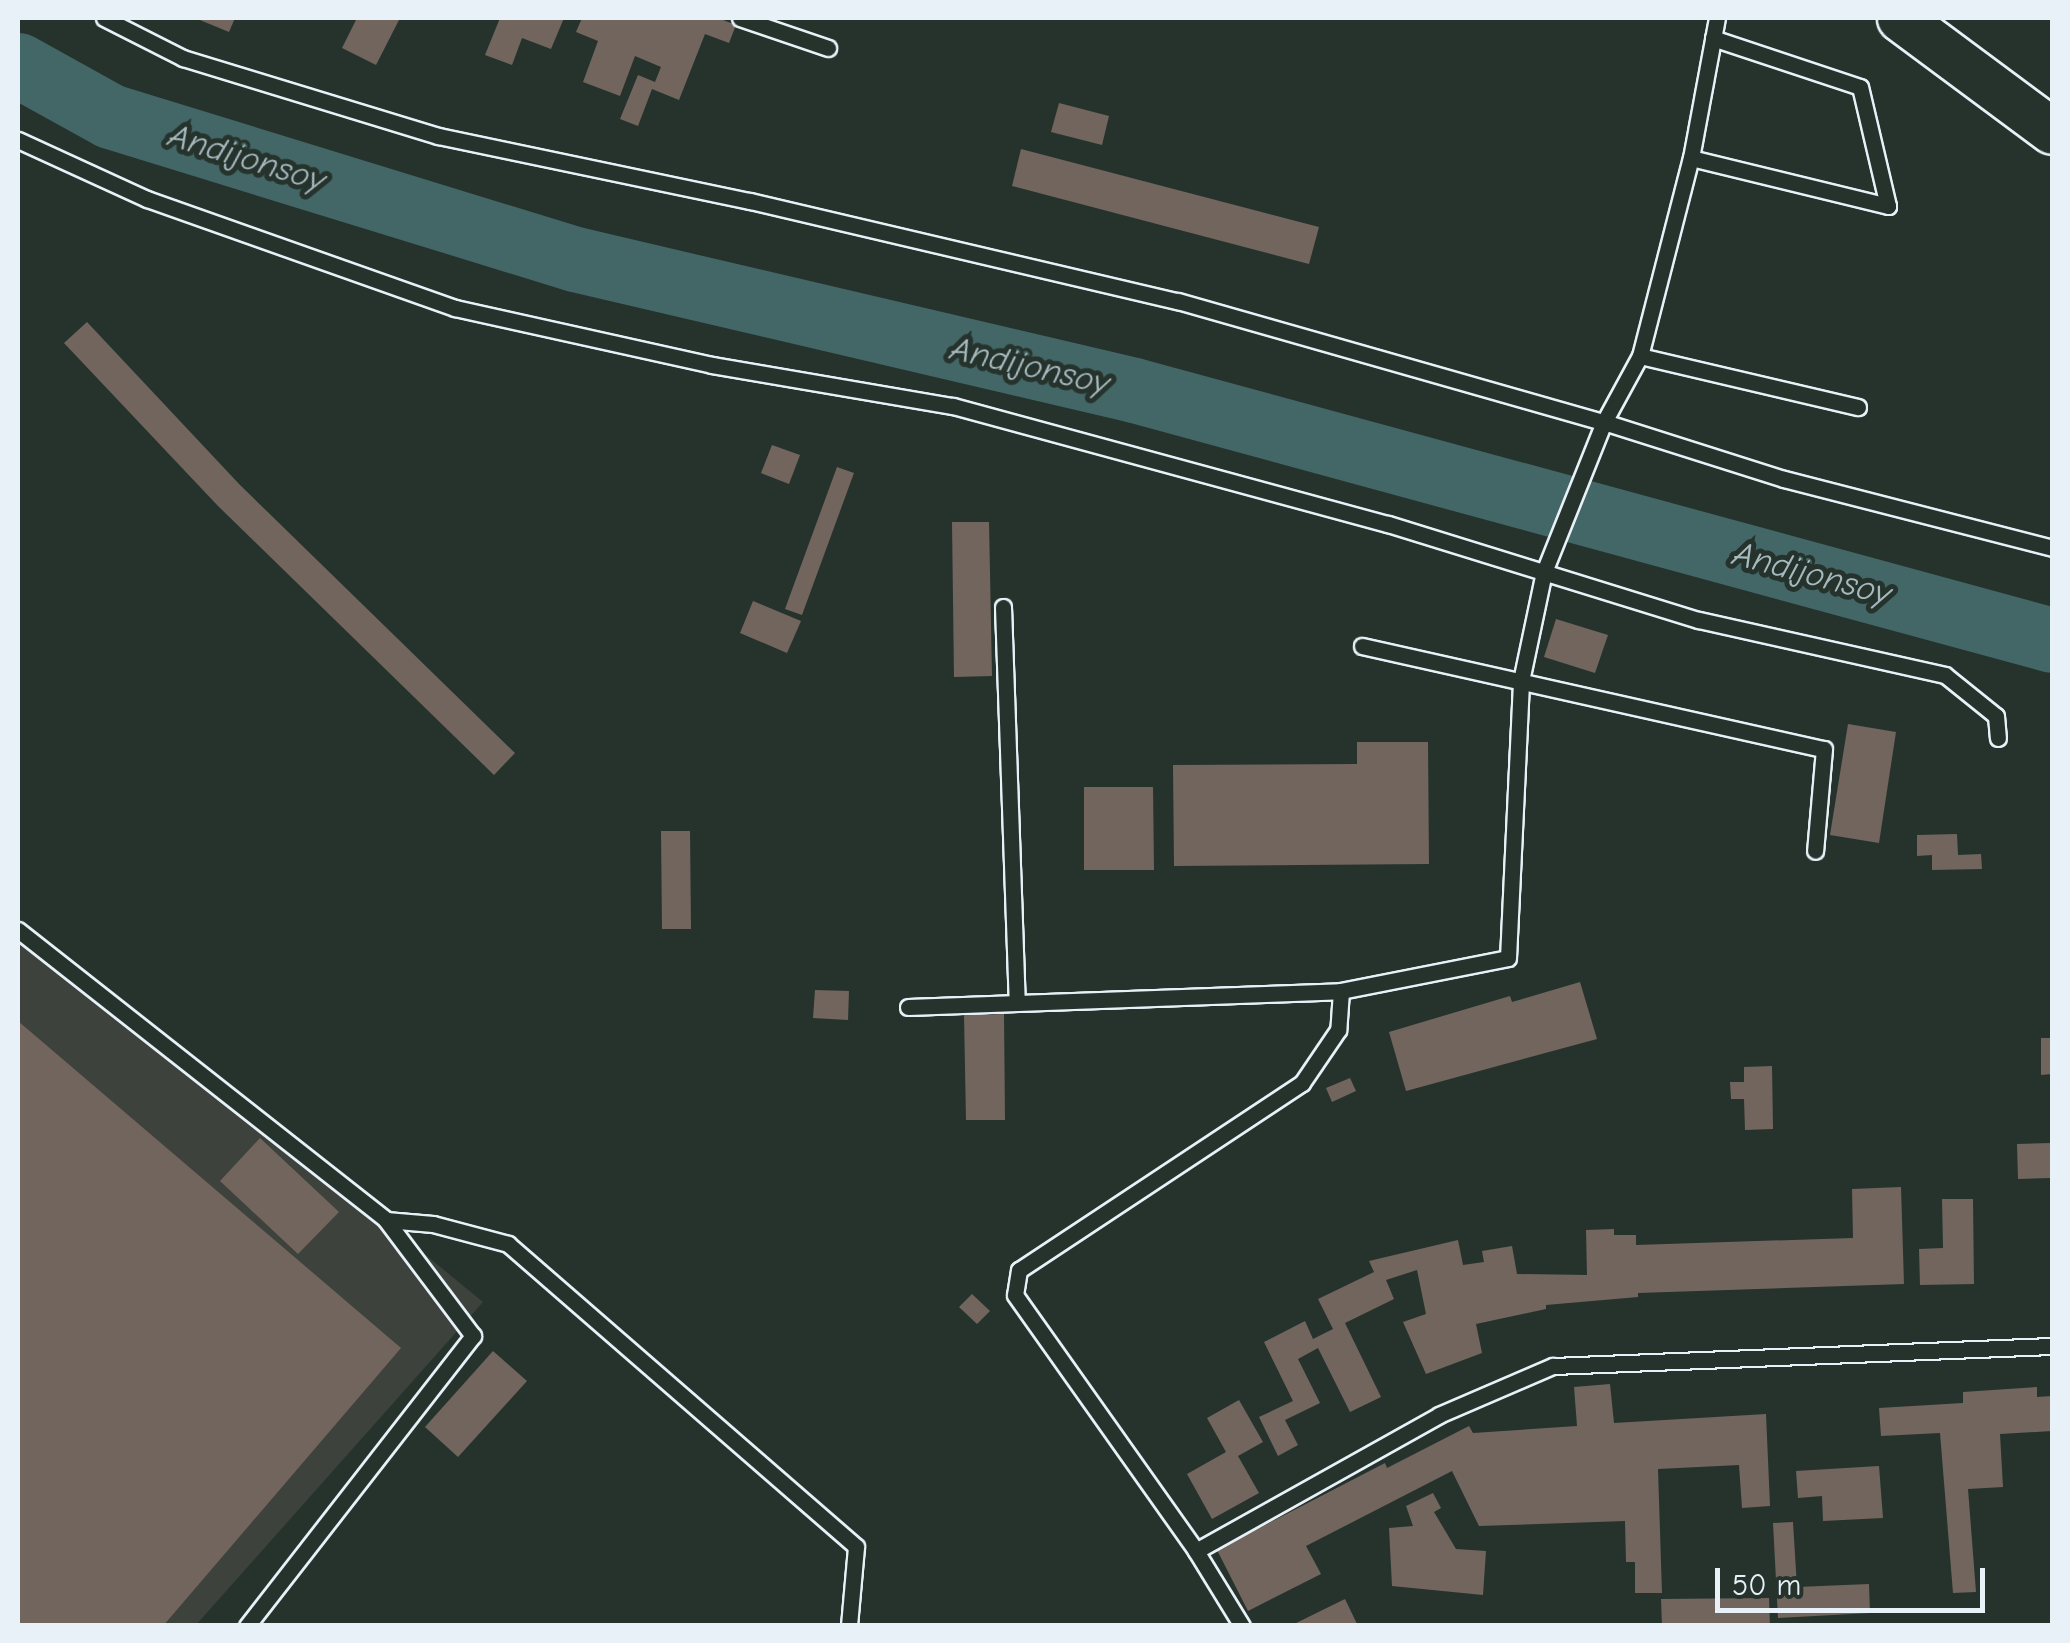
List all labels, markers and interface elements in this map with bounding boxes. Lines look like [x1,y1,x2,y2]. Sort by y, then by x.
water label: Andijonsoy [163,114,331,202]
water label: Andijonsoy [946,327,1114,405]
water label: Andijonsoy [1728,533,1896,615]
scale bar [1720,1548,1990,1610]
text: 50 m [1732,1568,1801,1603]

